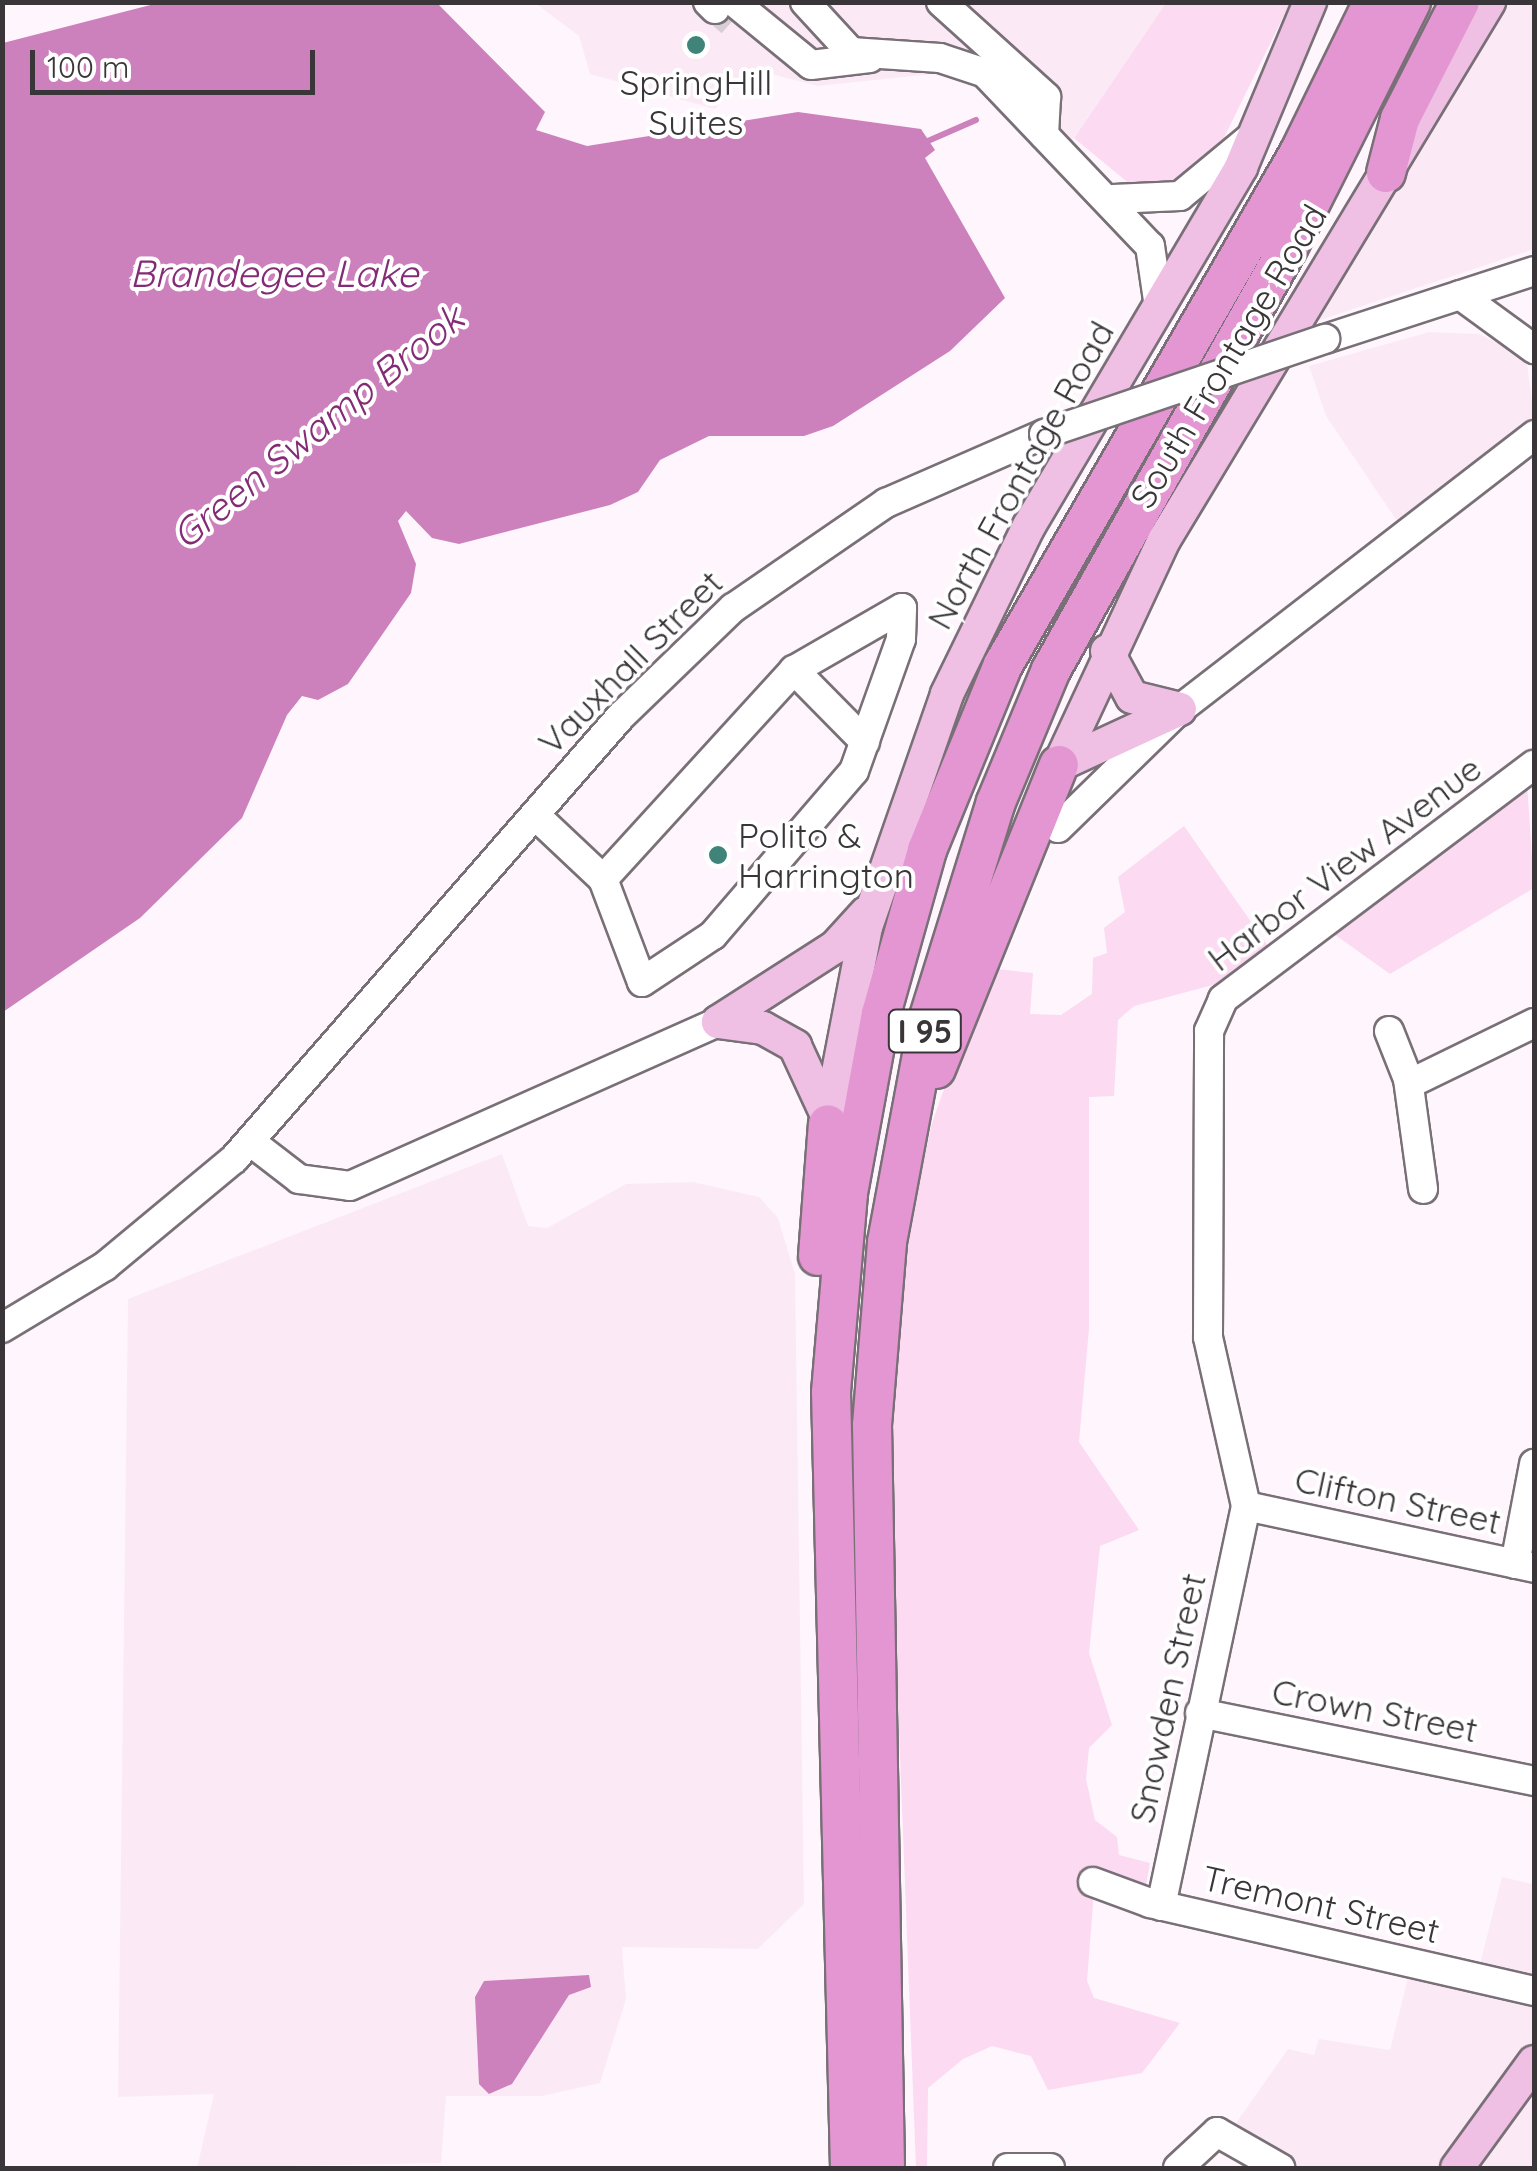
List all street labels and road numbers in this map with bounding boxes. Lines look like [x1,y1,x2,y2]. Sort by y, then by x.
street label: South Frontage Road [1121,197,1335,515]
street label: North Frontage Road [918,314,1122,636]
street label: Vauxhall Street [529,561,731,763]
street label: Harbor View Avenue [1199,747,1489,979]
road number: I 95 [888,1004,962,1058]
street label: Clifton Street [1291,1458,1505,1542]
street label: Snowden Street [1120,1570,1214,1826]
street label: Crown Street [1269,1669,1481,1751]
street label: Tremont Street [1198,1856,1444,1952]

